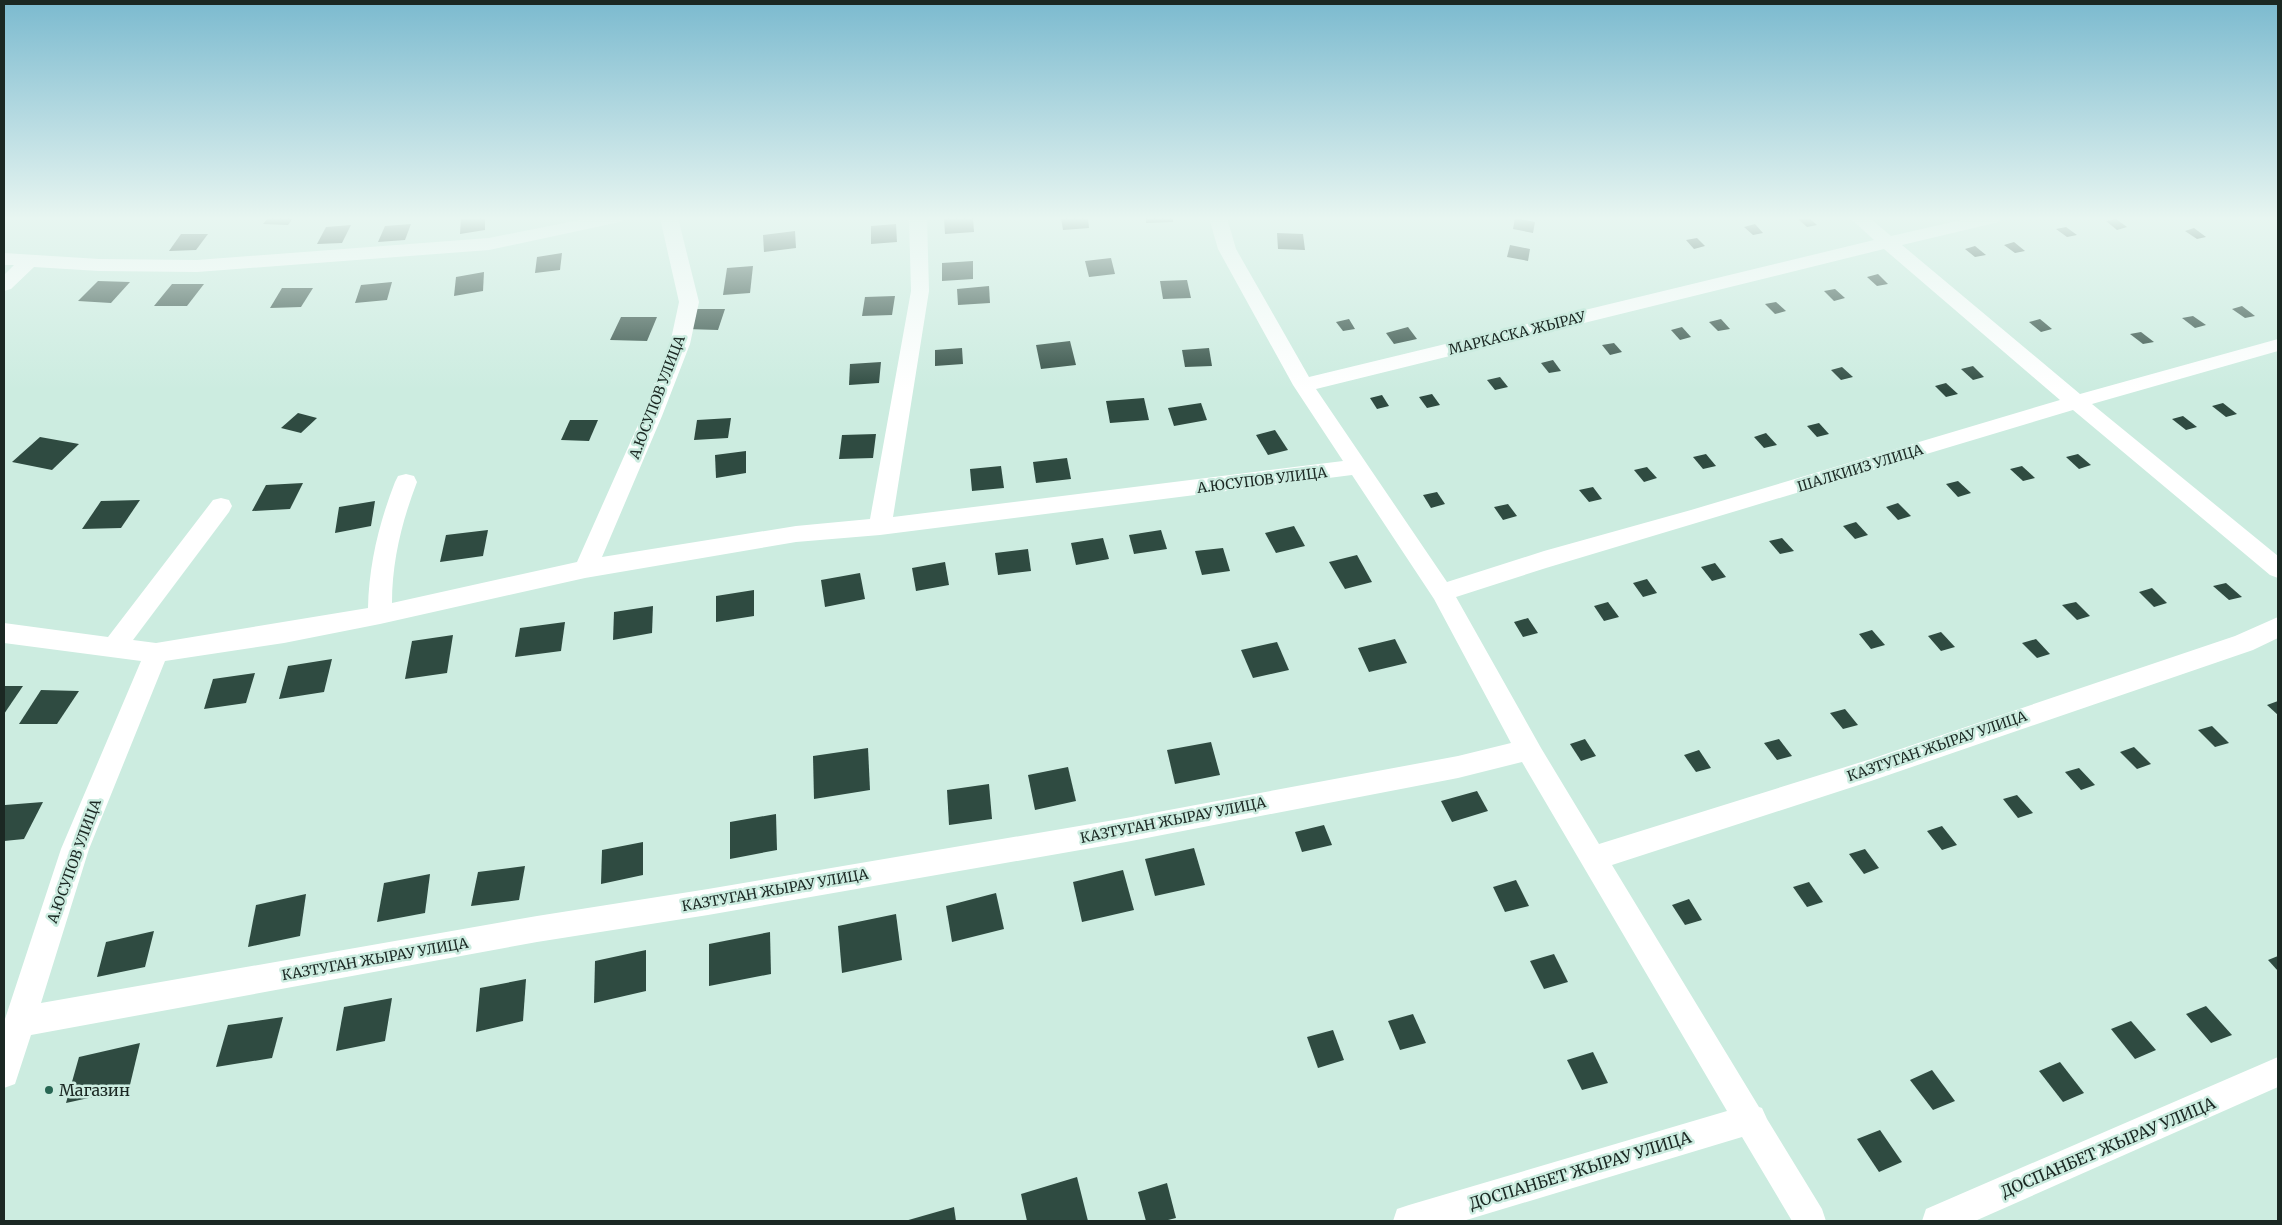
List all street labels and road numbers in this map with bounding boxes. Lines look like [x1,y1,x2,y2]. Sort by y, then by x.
street label: МАРКАСКА ЖЫРАУ [1447,307,1589,359]
street label: А.ЮСУПОВ УЛИЦА [625,333,689,462]
street label: ШАЛКИИЗ УЛИЦА [1795,440,1925,496]
street label: А.ЮСУПОВ УЛИЦА [1195,463,1328,497]
street label: КАЗТУГАН ЖЫРАУ УЛИЦА [1845,707,2029,785]
street label: КАЗТУГАН ЖЫРАУ УЛИЦА [1079,793,1268,847]
street label: А.ЮСУПОВ УЛИЦА [43,796,105,927]
street label: КАЗТУГАН ЖЫРАУ УЛИЦА [680,865,870,915]
street label: КАЗТУГАН ЖЫРАУ УЛИЦА [280,934,470,984]
street label: ДОСПАНБЕТ ЖЫРАУ УЛИЦА [1998,1092,2219,1201]
street label: ДОСПАНБЕТ ЖЫРАУ УЛИЦА [1467,1126,1694,1213]

